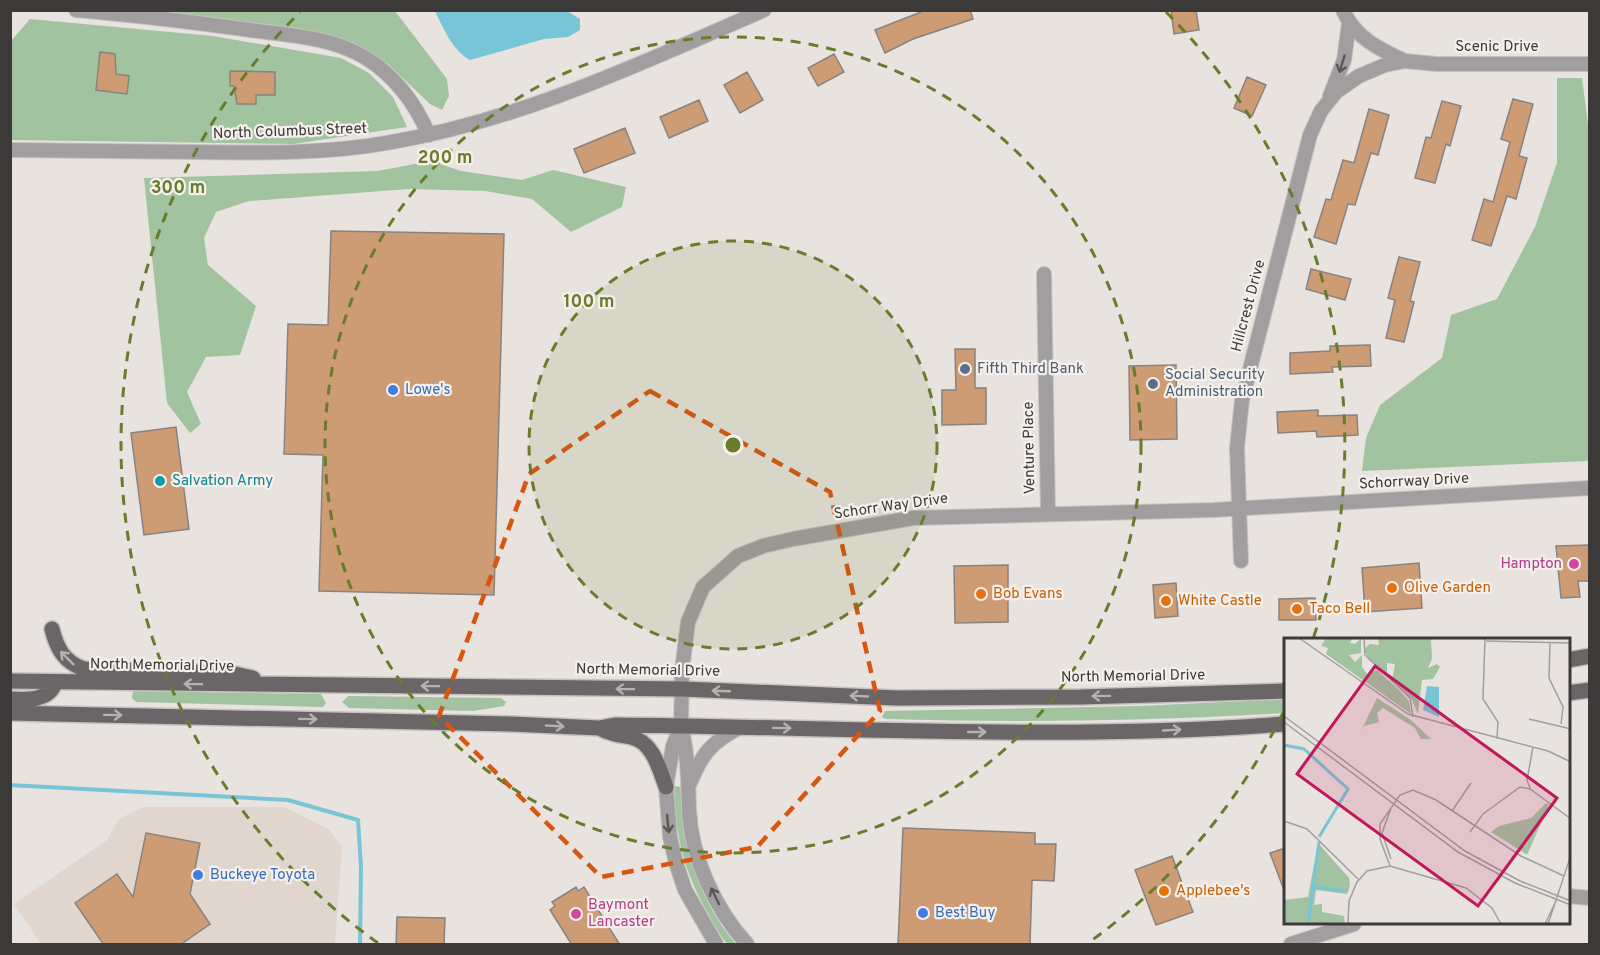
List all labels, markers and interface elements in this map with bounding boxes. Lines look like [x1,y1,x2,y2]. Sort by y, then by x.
street label: Scenic Drive [1455,38,1539,57]
one-way arrow [1336,54,1347,73]
street label: North Columbus Street [213,120,367,144]
text: 200 m [417,147,473,170]
text: 300 m [151,177,205,200]
street label: Hillcrest Drive [1228,258,1270,354]
text: 100 m [563,291,615,314]
place label: Fifth Third Bank [977,360,1084,379]
marker: Fifth Third Bank [958,362,972,376]
place label: Social Security Administration [1165,366,1265,402]
marker: Social Security Administration [1146,377,1160,391]
place label: Lowe's [405,381,451,400]
marker: Lowe's [386,383,400,397]
street label: Venture Place [1020,401,1040,495]
centre of rings [723,435,743,455]
street label: Schorrway Drive [1358,470,1470,494]
place label: Salvation Army [172,472,273,491]
marker: Salvation Army [153,474,167,488]
street label: Schorr Way Drive [833,490,949,524]
place label: Hampton [1500,555,1562,574]
marker: Hampton [1567,557,1581,571]
place label: Olive Garden [1404,579,1491,598]
marker: Olive Garden [1385,581,1399,595]
place label: Bob Evans [993,585,1062,604]
marker: Bob Evans [974,587,988,601]
place label: White Castle [1178,592,1262,611]
marker: White Castle [1159,594,1173,608]
place label: Taco Bell [1309,600,1370,619]
marker: Taco Bell [1290,602,1304,616]
inset map [1284,638,1570,925]
one-way arrow [60,651,75,666]
street label: North Memorial Drive [90,655,234,677]
street label: North Memorial Drive [576,660,720,682]
street label: North Memorial Drive [1061,666,1205,688]
one-way arrow [183,678,203,690]
one-way arrow [420,680,440,692]
one-way arrow [615,683,635,694]
one-way arrow [711,685,731,696]
one-way arrow [849,691,869,702]
one-way arrow [1091,691,1111,702]
one-way arrow [103,709,123,721]
one-way arrow [298,713,318,725]
one-way arrow [544,721,564,732]
one-way arrow [771,722,791,734]
one-way arrow [1161,725,1181,736]
one-way arrow [966,726,986,738]
one-way arrow [663,813,674,833]
place label: Buckeye Toyota [210,866,315,885]
marker: Buckeye Toyota [191,868,205,882]
place label: Applebee's [1176,882,1250,901]
marker: Applebee's [1157,884,1171,898]
one-way arrow [708,887,720,905]
place label: Baymont Lancaster [588,896,655,932]
place label: Best Buy [935,904,995,923]
marker: Best Buy [916,906,930,920]
marker: Baymont Lancaster [569,907,583,921]

